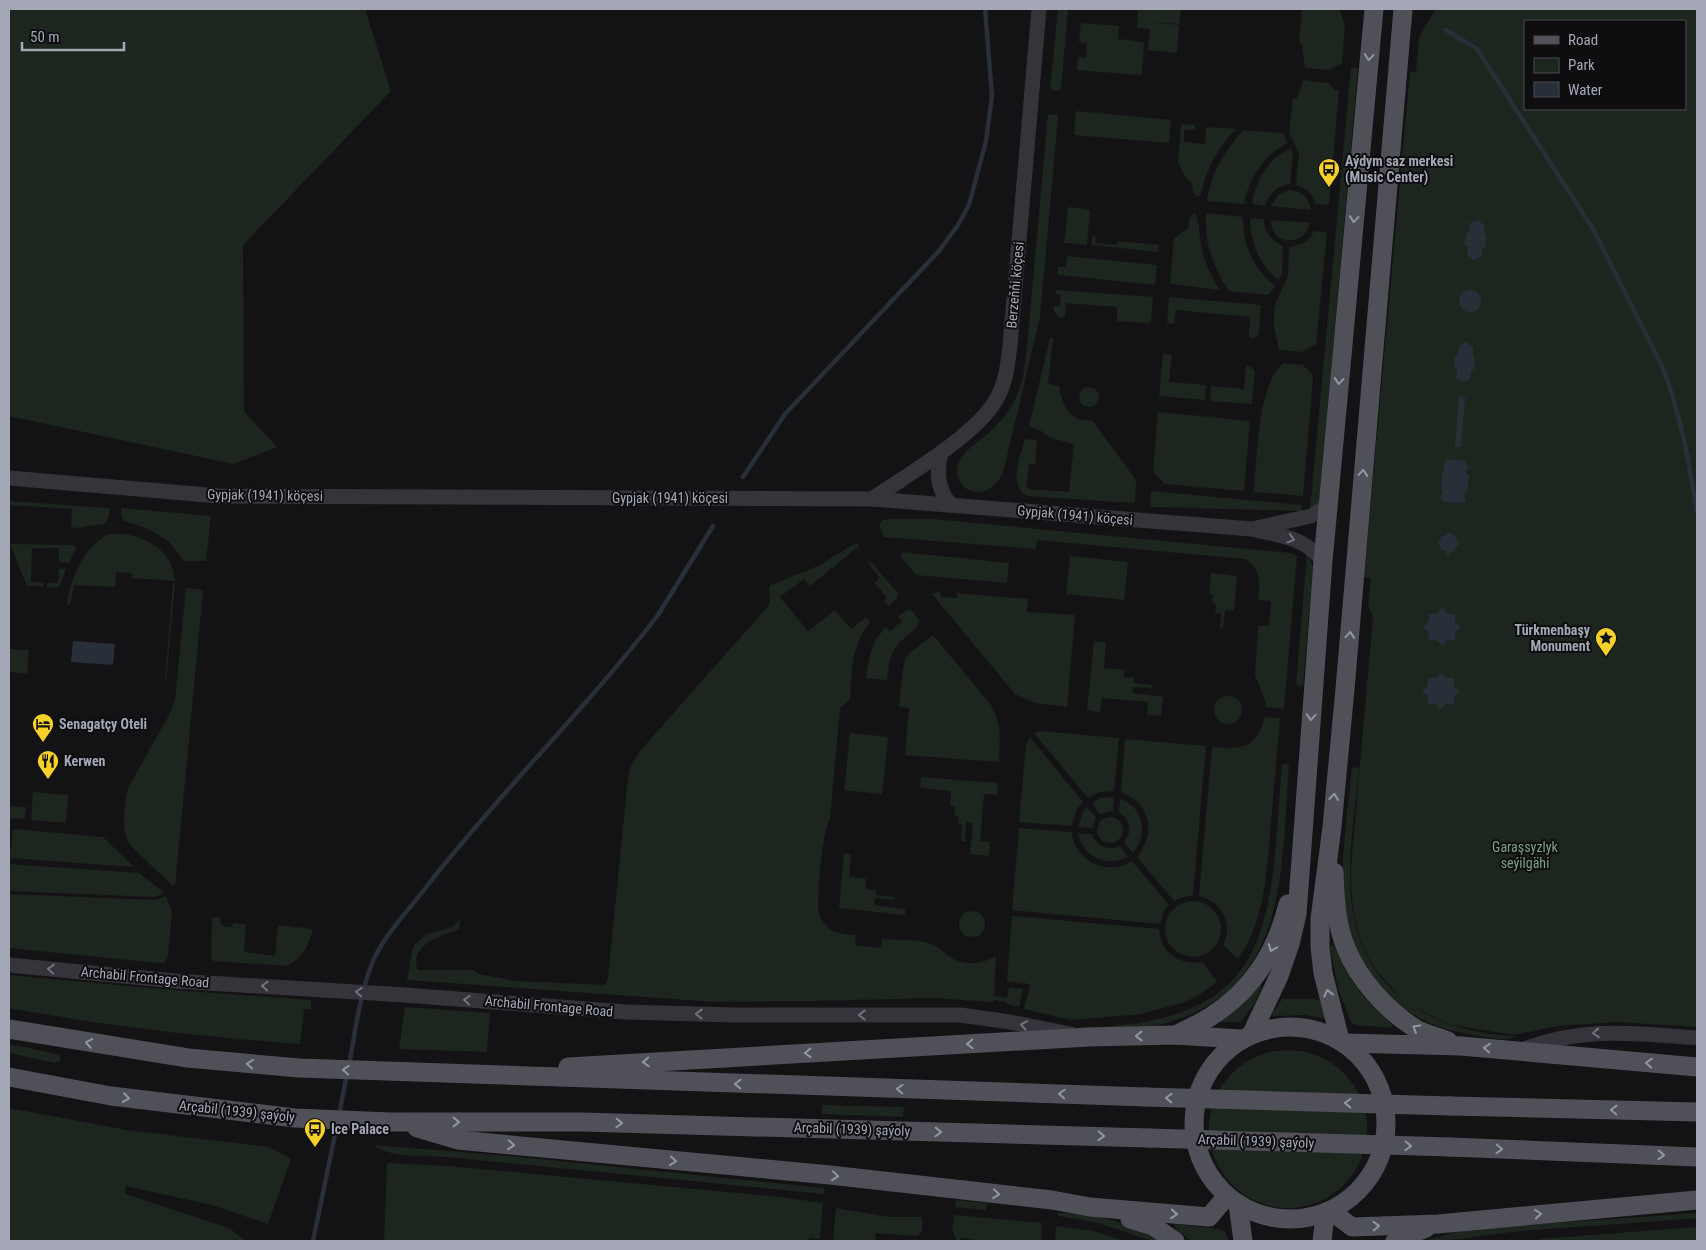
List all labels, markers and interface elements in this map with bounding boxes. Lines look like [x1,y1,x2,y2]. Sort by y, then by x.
scale bar [22,20,125,52]
legend [1524,20,1686,110]
text: 50 m [30,28,60,46]
text: Road [1568,31,1598,49]
one-way arrow [1364,54,1375,62]
text: Park [1568,56,1595,74]
text: Water [1568,81,1603,99]
place label: Aýdym saz merkesi (Music Center) [1345,153,1453,186]
bus stop icon: Aýdym saz merkesi (Music Center) [1317,157,1341,188]
one-way arrow [1349,215,1360,223]
street label: Berzeňňi köçesi [1003,241,1027,329]
one-way arrow [1334,377,1345,385]
one-way arrow [1358,469,1369,477]
street label: Gypjak (1941) köçesi [207,486,323,505]
street label: Gypjak (1941) köçesi [612,490,728,507]
street label: Gypjak (1941) köçesi [1016,502,1134,529]
one-way arrow [1286,533,1295,543]
place label: Türkmenbaşy Monument [1515,622,1591,654]
place icon: Türkmenbaşy Monument [1594,626,1618,657]
one-way arrow [1344,631,1355,639]
hotel icon: Senagatçy Oteli [31,712,55,743]
one-way arrow [1305,713,1316,721]
place label: Senagatçy Oteli [59,716,147,732]
restaurant icon: Kerwen [36,749,60,780]
place label: Kerwen [64,753,106,769]
one-way arrow [1329,793,1340,801]
park label: Garaşsyzlyk seýilgähi [1492,839,1559,871]
one-way arrow [1268,943,1279,952]
street label: Archabil Frontage Road [80,963,210,991]
one-way arrow [47,964,55,975]
one-way arrow [261,980,269,991]
one-way arrow [355,986,363,997]
one-way arrow [1323,988,1334,997]
street label: Archabil Frontage Road [484,992,614,1020]
one-way arrow [463,994,471,1005]
one-way arrow [695,1009,703,1019]
one-way arrow [858,1010,866,1020]
one-way arrow [1019,1020,1028,1030]
one-way arrow [1412,1024,1421,1034]
one-way arrow [1592,1027,1600,1038]
one-way arrow [1135,1031,1143,1041]
one-way arrow [85,1038,93,1048]
one-way arrow [966,1038,974,1049]
one-way arrow [1483,1043,1491,1054]
one-way arrow [804,1047,812,1058]
one-way arrow [641,1057,649,1068]
one-way arrow [1644,1058,1652,1069]
one-way arrow [246,1059,254,1070]
one-way arrow [342,1065,350,1076]
one-way arrow [733,1078,741,1089]
one-way arrow [896,1084,904,1094]
one-way arrow [1058,1089,1066,1100]
one-way arrow [122,1092,130,1103]
one-way arrow [1164,1092,1172,1103]
street label: Arçabil (1939) şaýoly [178,1097,296,1126]
one-way arrow [1344,1098,1352,1108]
one-way arrow [1609,1105,1617,1115]
bus stop icon: Ice Palace [303,1117,327,1148]
one-way arrow [452,1117,460,1127]
one-way arrow [615,1118,623,1128]
street label: Arçabil (1939) şaýoly [794,1119,911,1140]
place label: Ice Palace [331,1121,389,1137]
one-way arrow [935,1127,943,1137]
one-way arrow [1097,1131,1105,1142]
street label: Arçabil (1939) şaýoly [1198,1131,1315,1152]
one-way arrow [508,1139,516,1150]
one-way arrow [1404,1141,1412,1151]
one-way arrow [1495,1144,1503,1155]
one-way arrow [1657,1150,1665,1161]
one-way arrow [669,1155,677,1166]
one-way arrow [831,1170,839,1181]
one-way arrow [993,1188,1001,1199]
one-way arrow [1170,1209,1178,1220]
one-way arrow [1535,1209,1543,1220]
one-way arrow [1373,1220,1381,1231]

